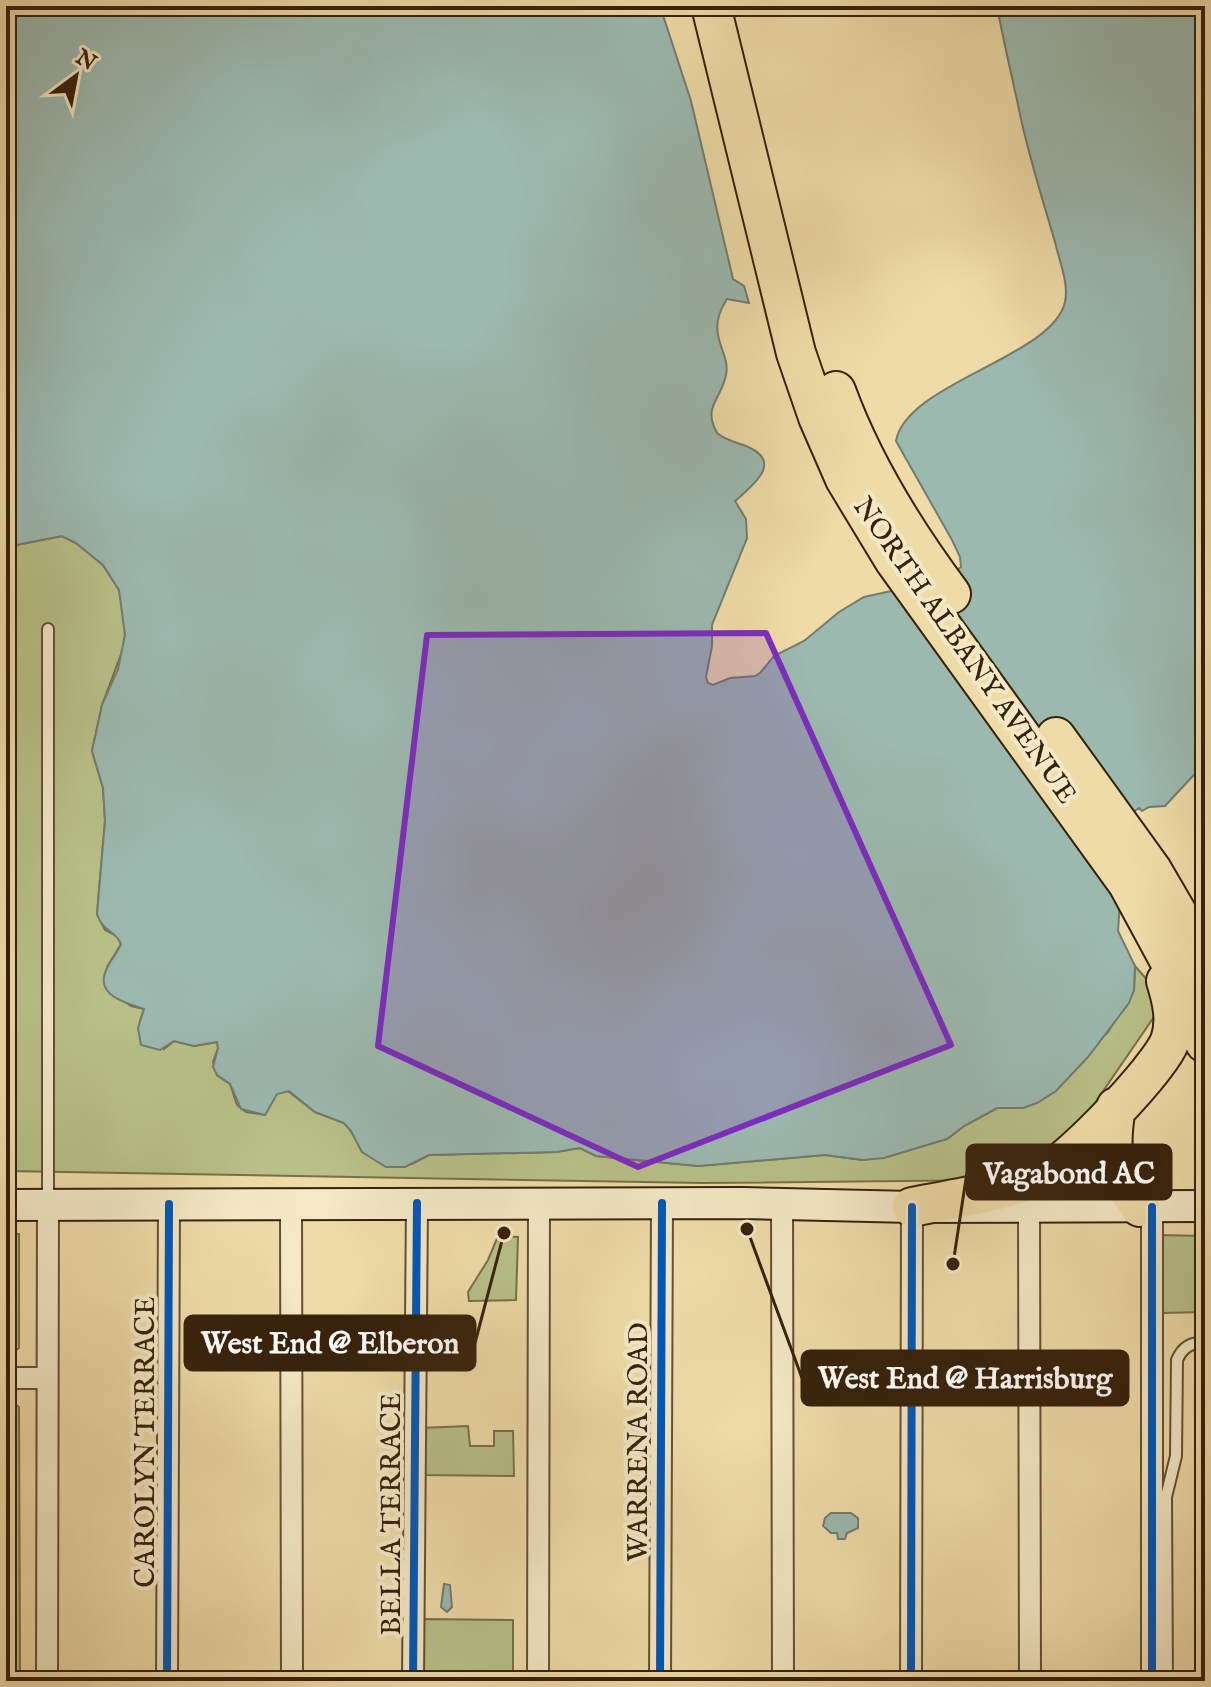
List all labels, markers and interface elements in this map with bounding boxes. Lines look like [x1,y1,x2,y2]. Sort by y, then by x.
north arrow [36,36,116,116]
text: N [69,43,101,78]
street label: NORTH ALBANY AVENUE [845,491,1083,811]
callout: Vagabond AC [967,1145,1171,1199]
text: Vagabond AC [982,1156,1155,1194]
street label: CAROLYN TERRACE [129,1296,164,1588]
callout: West End @ Elberon [185,1316,475,1370]
street label: WARRENA ROAD [622,1322,657,1562]
text: West End @ Elberon [200,1326,459,1364]
callout: West End @ Harrisburg [802,1351,1128,1405]
text: West End @ Harrisburg [817,1361,1114,1399]
street label: BELLA TERRACE [375,1393,410,1635]

